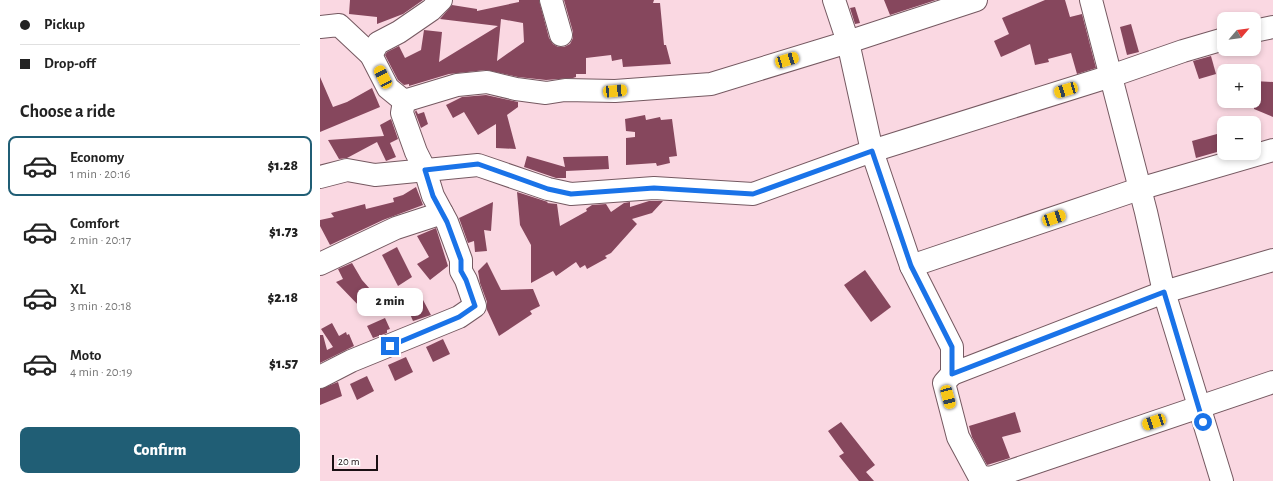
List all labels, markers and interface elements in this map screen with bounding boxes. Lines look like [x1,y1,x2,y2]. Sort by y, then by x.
north arrow [1217,12,1261,56]
map controls [1217,12,1261,160]
text: Pickup [44,17,85,32]
car [774,51,800,69]
text: Drop-off [44,56,96,71]
car [372,64,394,90]
button: + [1217,64,1261,108]
car [1053,81,1079,99]
car [603,84,627,98]
text: Choose a ride [20,103,115,121]
button: − [1217,116,1261,160]
icon: car [22,148,58,184]
text: Economy [70,150,124,165]
text: $1.28 [267,158,298,173]
text: 1 min · 20:16 [70,168,130,181]
car [1041,208,1067,228]
icon: car [22,214,58,250]
text: Comfort [70,216,119,231]
text: $1.73 [269,224,298,239]
text: 2 min · 20:17 [70,234,131,247]
icon: car [22,280,58,316]
text: XL [70,282,86,297]
callout: 2 min [357,288,423,316]
text: $2.18 [267,290,298,305]
text: 2 min [375,295,405,308]
text: 3 min · 20:18 [70,300,131,313]
route end [381,337,399,355]
icon: car [22,346,58,382]
text: Moto [70,348,102,363]
text: $1.57 [269,356,298,371]
text: 4 min · 20:19 [70,366,132,379]
car [939,384,957,410]
car [1141,412,1167,432]
route start [1194,413,1212,431]
button: Confirm [20,427,300,473]
scale bar [332,453,378,472]
text: 20 m [338,456,359,467]

